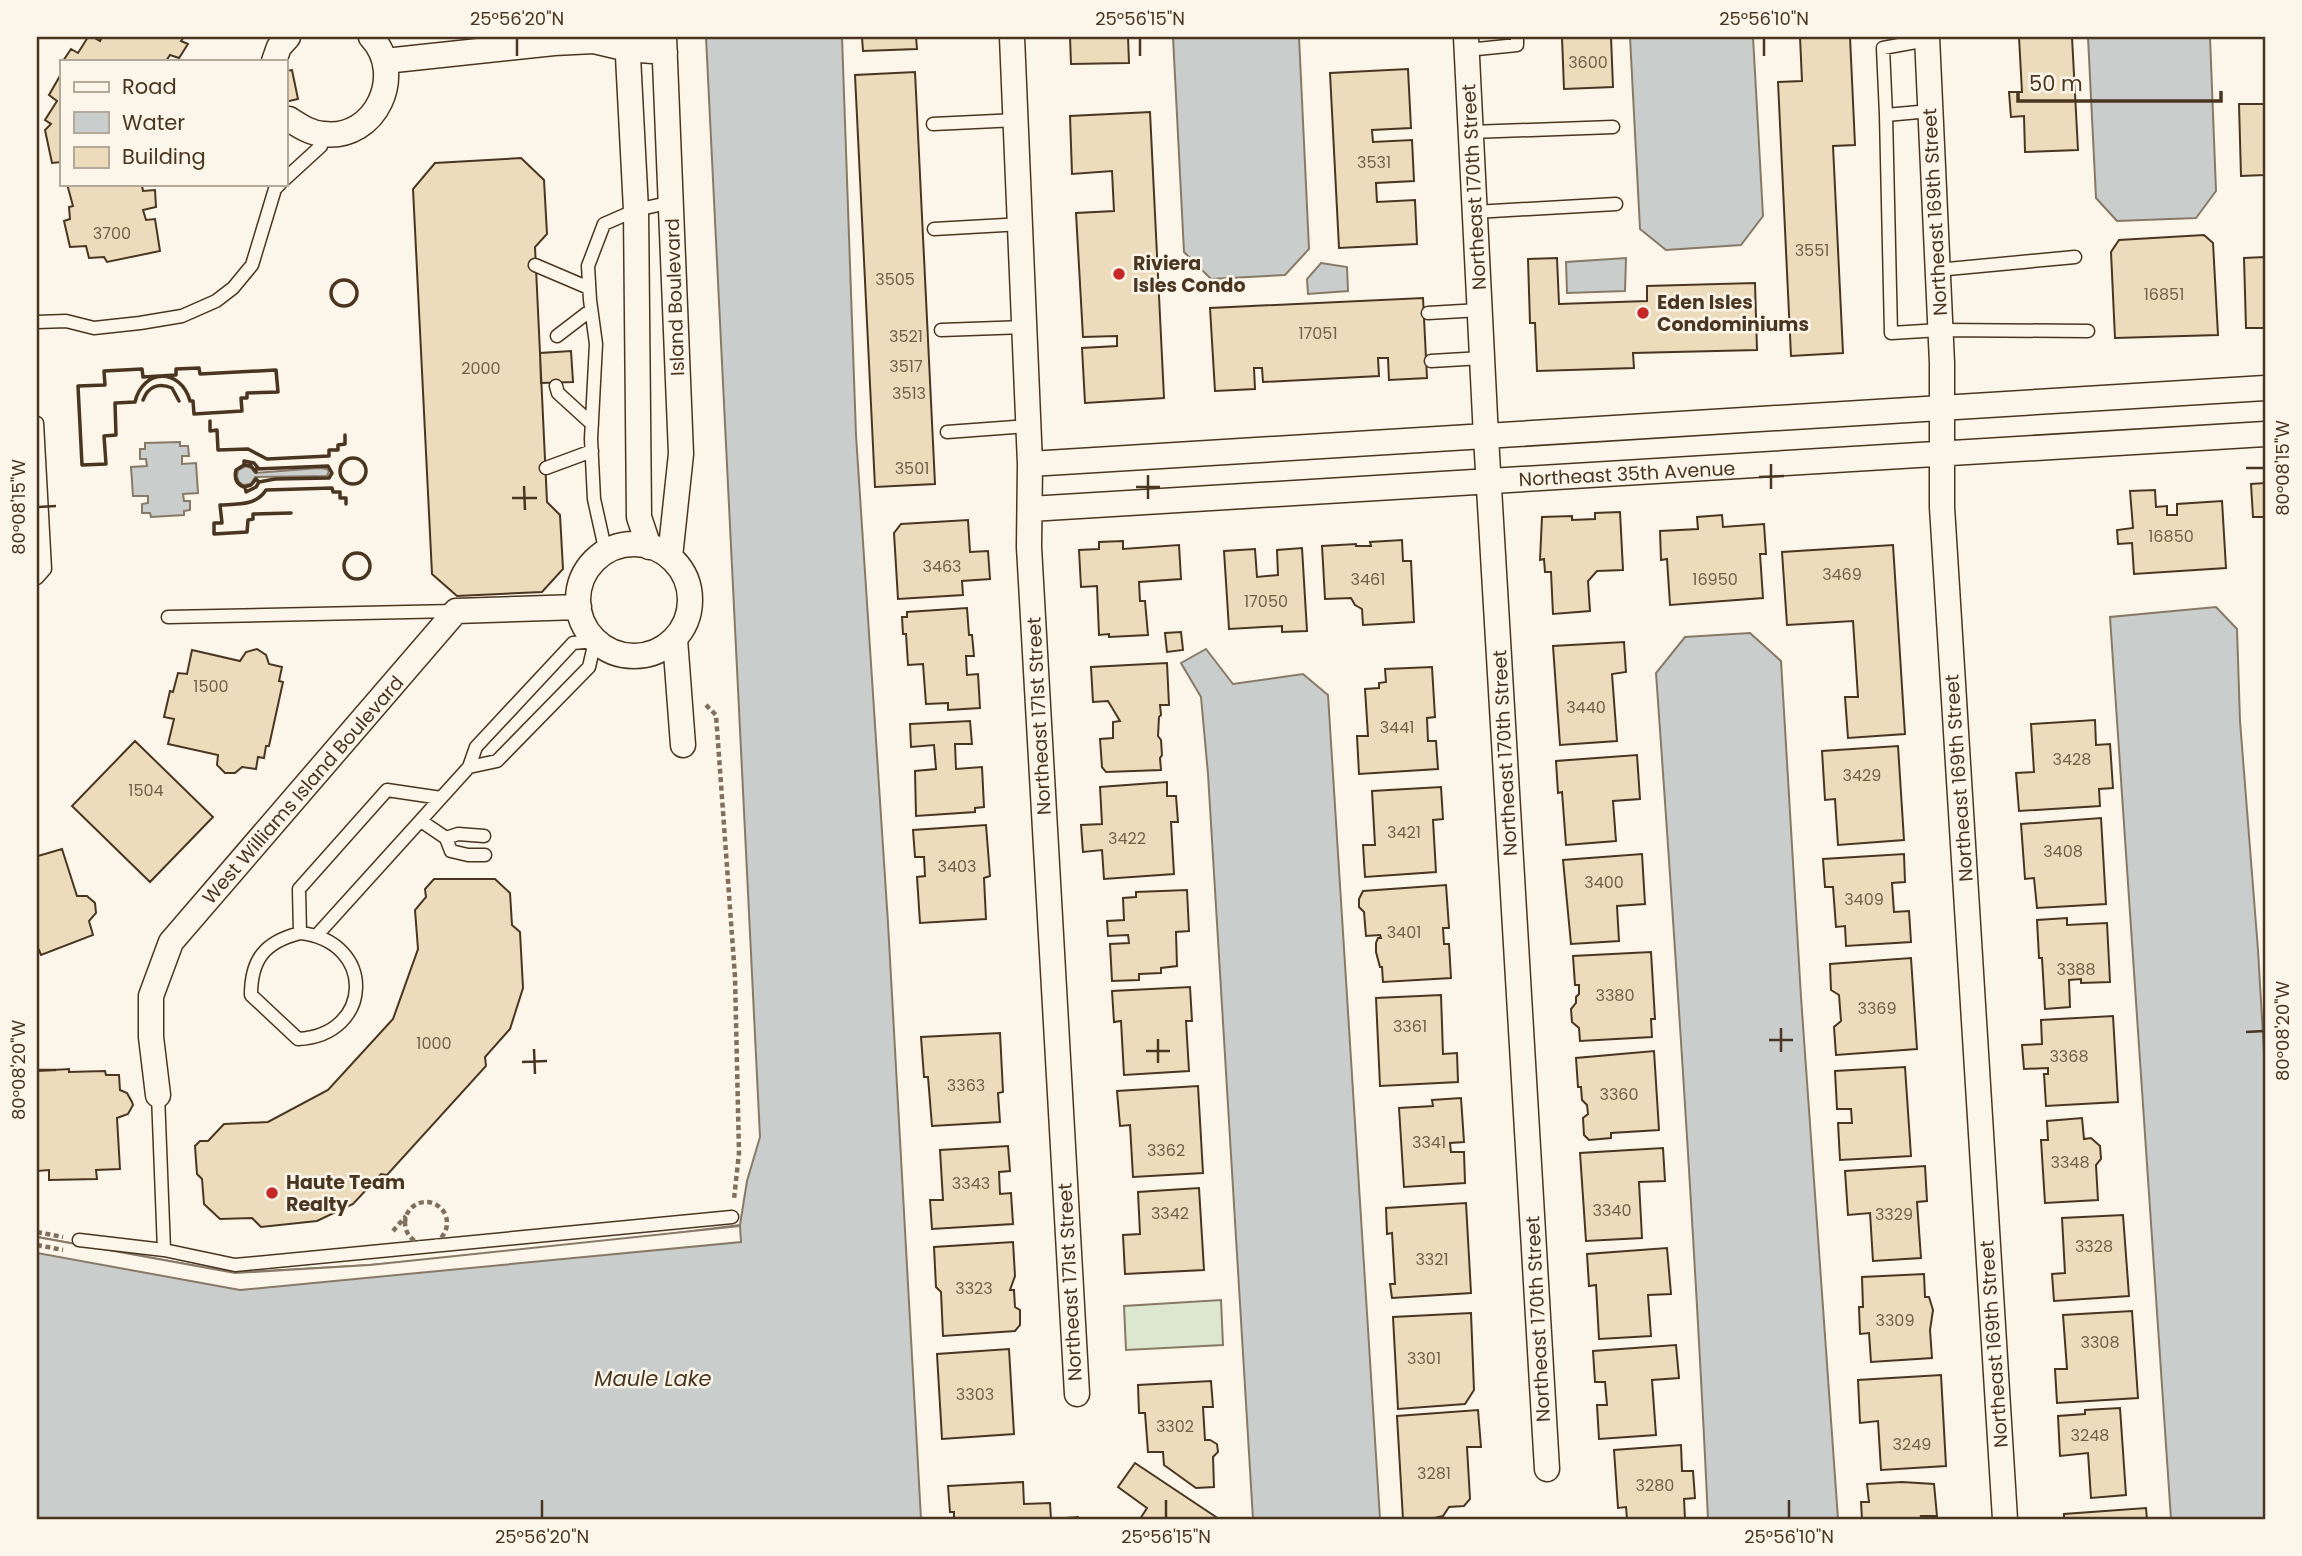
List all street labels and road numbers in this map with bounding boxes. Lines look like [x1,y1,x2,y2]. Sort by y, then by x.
street label: Northeast 170th Street [1455,83,1493,291]
street label: Northeast 169th Street [1916,107,1954,317]
street label: Island Boulevard [659,218,691,376]
street label: Northeast 35th Avenue [1518,455,1736,493]
street label: Northeast 171st Street [1020,616,1058,816]
street label: Northeast 170th Street [1486,649,1524,857]
street label: West Williams Island Boulevard [196,670,410,910]
street label: Northeast 169th Street [1938,673,1980,883]
street label: Northeast 171st Street [1051,1182,1089,1382]
street label: Northeast 170th Street [1519,1215,1557,1423]
street label: Northeast 169th Street [1973,1239,2015,1449]

